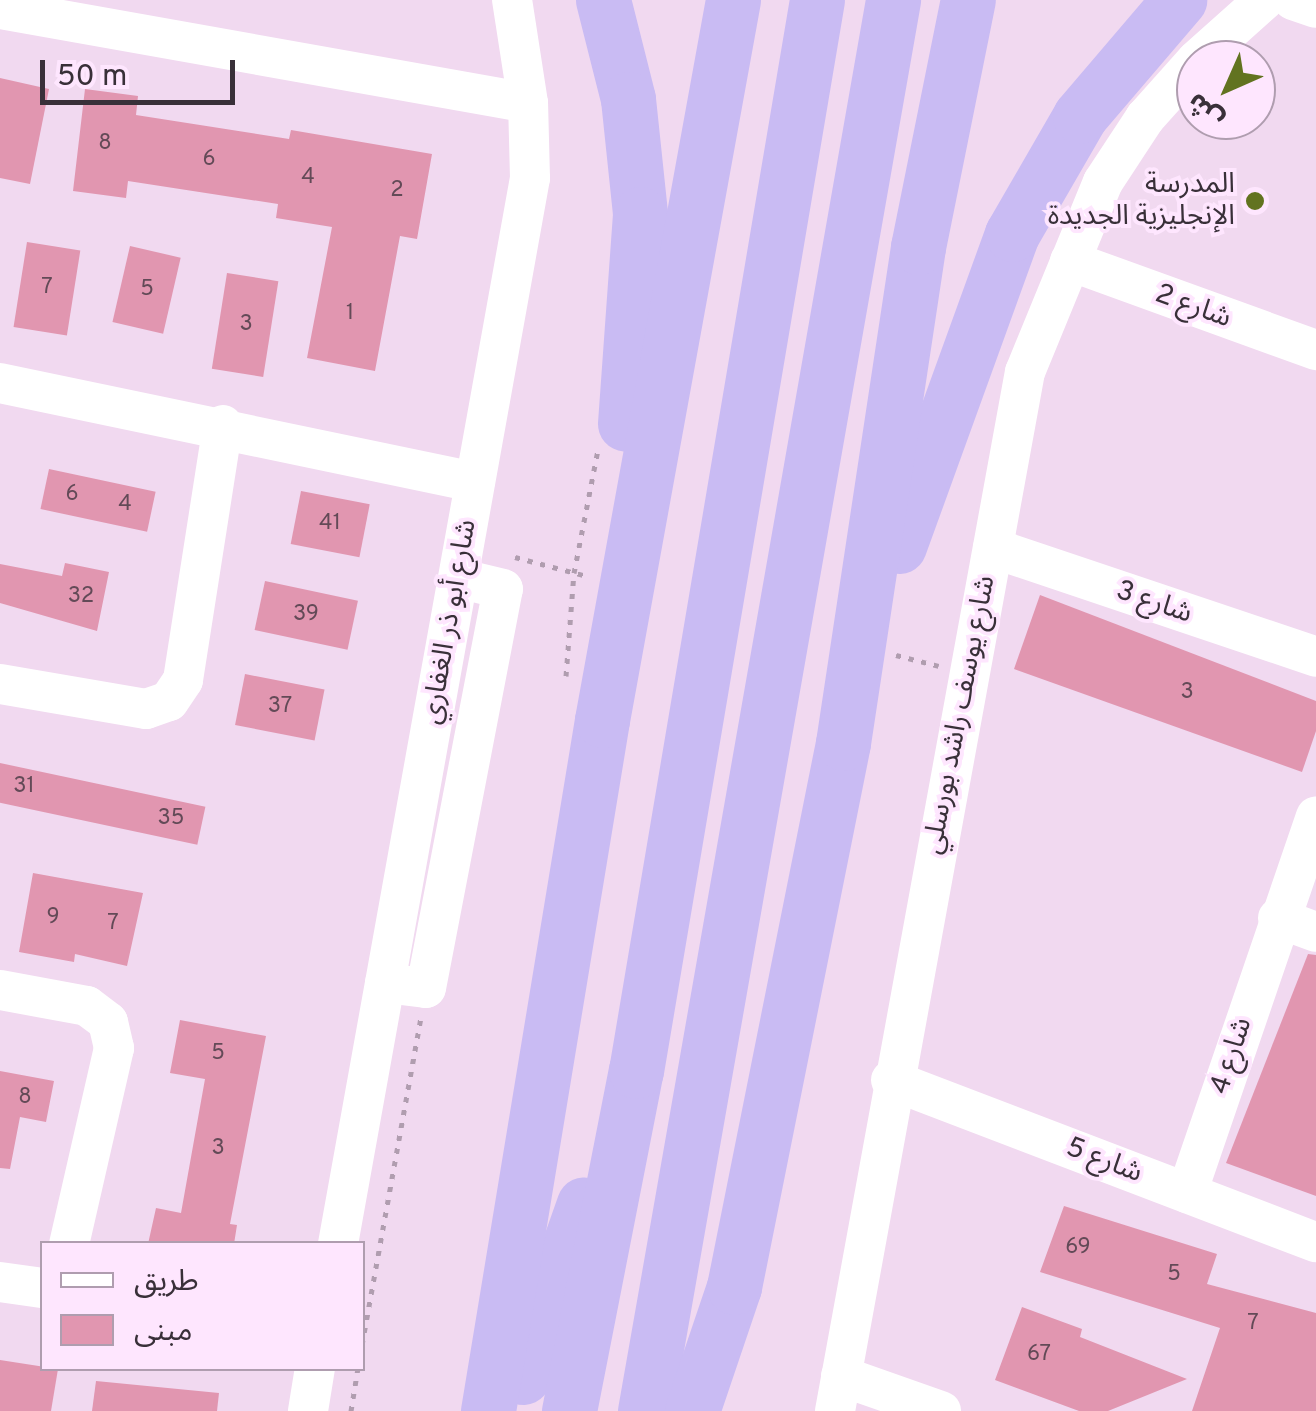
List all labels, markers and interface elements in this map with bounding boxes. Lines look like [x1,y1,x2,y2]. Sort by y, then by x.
scale bar [45,40,240,102]
north arrow [1176,40,1276,140]
text: 50 m [57,59,127,96]
text: ش [1180,84,1232,136]
house number: 8 [98,131,112,157]
house number: 6 [202,147,216,173]
house number: 4 [301,165,315,191]
place label: المدرسة الإنجليزية الجديدة [1048,168,1235,234]
house number: 2 [390,178,404,204]
marker: المدرسة الإنجليزية الجديدة [1244,190,1266,212]
house number: 7 [41,275,53,301]
house number: 5 [140,277,154,303]
street label: شارع 2 [1150,278,1236,336]
house number: 1 [346,301,354,327]
house number: 3 [239,312,253,338]
house number: 6 [65,482,79,508]
house number: 4 [118,492,132,518]
house number: 41 [319,511,341,537]
street label: شارع أبو ذر الغفاري [415,517,485,727]
street label: شارع يوسف راشد بورسلي [917,573,1003,857]
street label: شارع 3 [1112,574,1196,632]
house number: 32 [68,584,94,610]
house number: 39 [293,602,319,628]
house number: 3 [1180,680,1194,706]
house number: 37 [268,694,292,720]
house number: 31 [13,774,35,800]
house number: 35 [158,806,184,832]
house number: 9 [46,905,60,931]
house number: 7 [107,911,119,937]
street label: شارع 4 [1204,1013,1260,1099]
house number: 5 [211,1041,225,1067]
house number: 8 [18,1085,32,1111]
street label: شارع 5 [1061,1131,1147,1191]
house number: 3 [211,1136,225,1162]
house number: 69 [1065,1235,1091,1261]
legend [40,1241,365,1371]
house number: 5 [1167,1262,1181,1288]
text: طريق [134,1264,199,1301]
house number: 7 [1247,1311,1259,1337]
text: مبنى [134,1314,192,1351]
house number: 67 [1027,1342,1051,1368]

